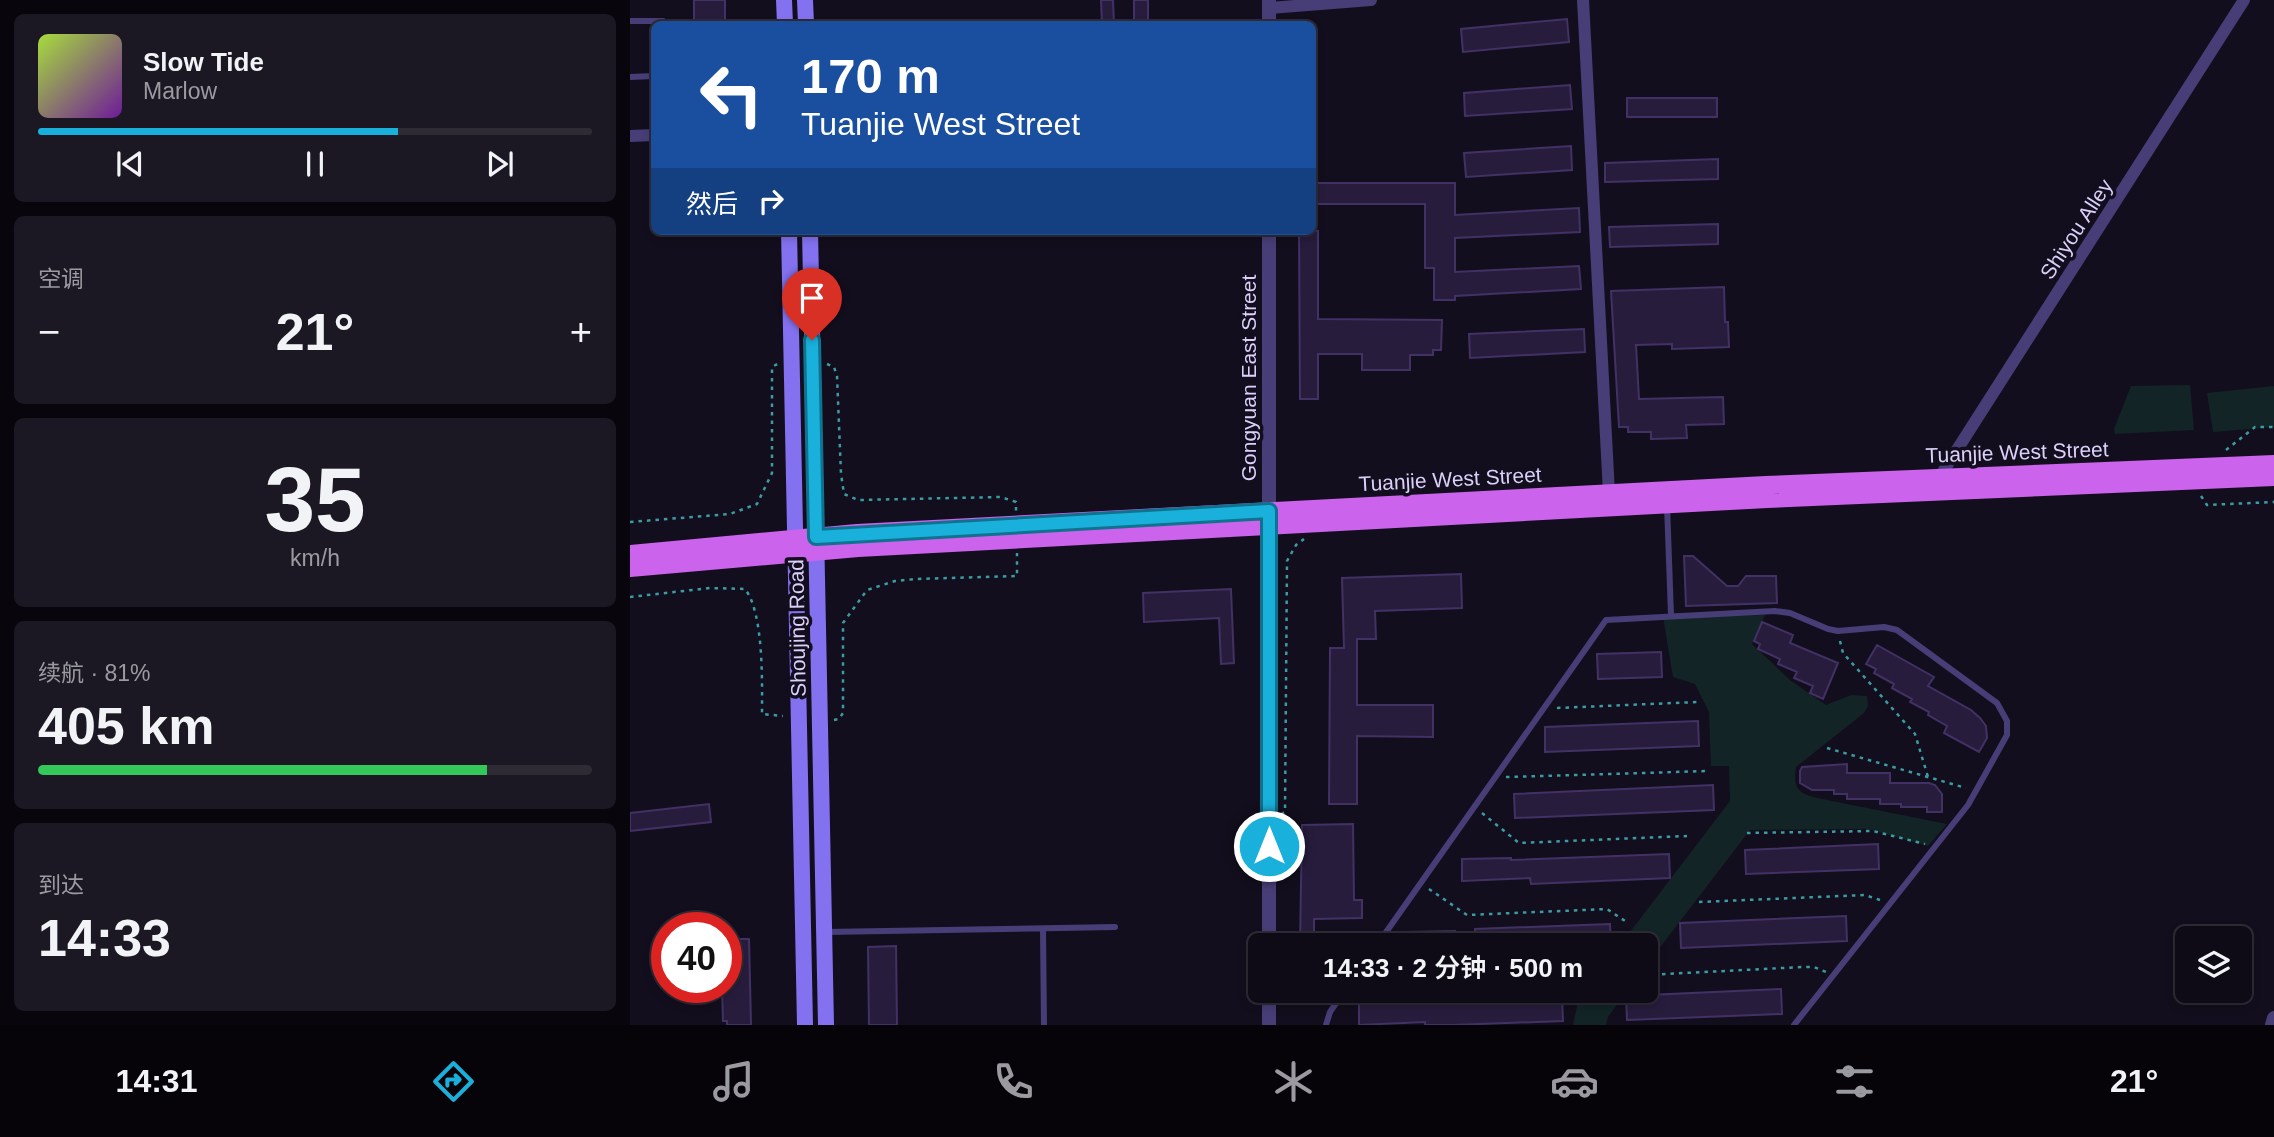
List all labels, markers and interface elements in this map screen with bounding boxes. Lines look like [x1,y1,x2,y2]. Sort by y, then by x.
text: Slow Tide [143,47,264,77]
icon: left [686,49,777,140]
text: 170 m [801,49,940,103]
text: Marlow [143,78,217,104]
text: Tuanjie West Street [801,106,1080,142]
icon: previous [111,145,149,183]
icon: pause [296,145,334,183]
icon: next [481,145,519,183]
street label: Shiyou Alley [2035,174,2117,283]
icon: right [752,182,790,220]
text: 然后 [686,189,738,219]
text: 空调 [38,266,84,292]
pin [782,268,842,340]
street label: Gongyuan East Street [1237,275,1260,481]
icon: arrive [793,279,831,317]
text: 21° [276,303,354,361]
text: − [38,311,60,353]
text: + [570,311,592,353]
street label: Tuanjie West Street [1925,437,2109,467]
text: 35 [264,449,366,550]
street label: Tuanjie West Street [1358,463,1542,495]
text: km/h [290,545,340,571]
street label: Shoujing Road [784,559,810,697]
text: 续航 · 81% [38,660,150,686]
text: 405 km [38,697,214,755]
position arrow [1232,809,1306,883]
text: 到达 [38,872,84,898]
text: 14:33 [38,909,171,967]
speed limit sign: 40 [651,912,742,1003]
map controls [2175,926,2252,1003]
button: layers [2175,926,2252,1003]
text: 14:33 · 2 分钟 · 500 m [1323,953,1583,983]
icon: directions [429,1057,478,1106]
icon: music [709,1057,758,1106]
icon: phone [989,1057,1038,1106]
icon: climate [1269,1057,1318,1106]
icon: car [1550,1057,1599,1106]
icon: filters [1830,1057,1879,1106]
text: 14:31 [116,1063,197,1099]
text: 21° [2110,1063,2158,1099]

